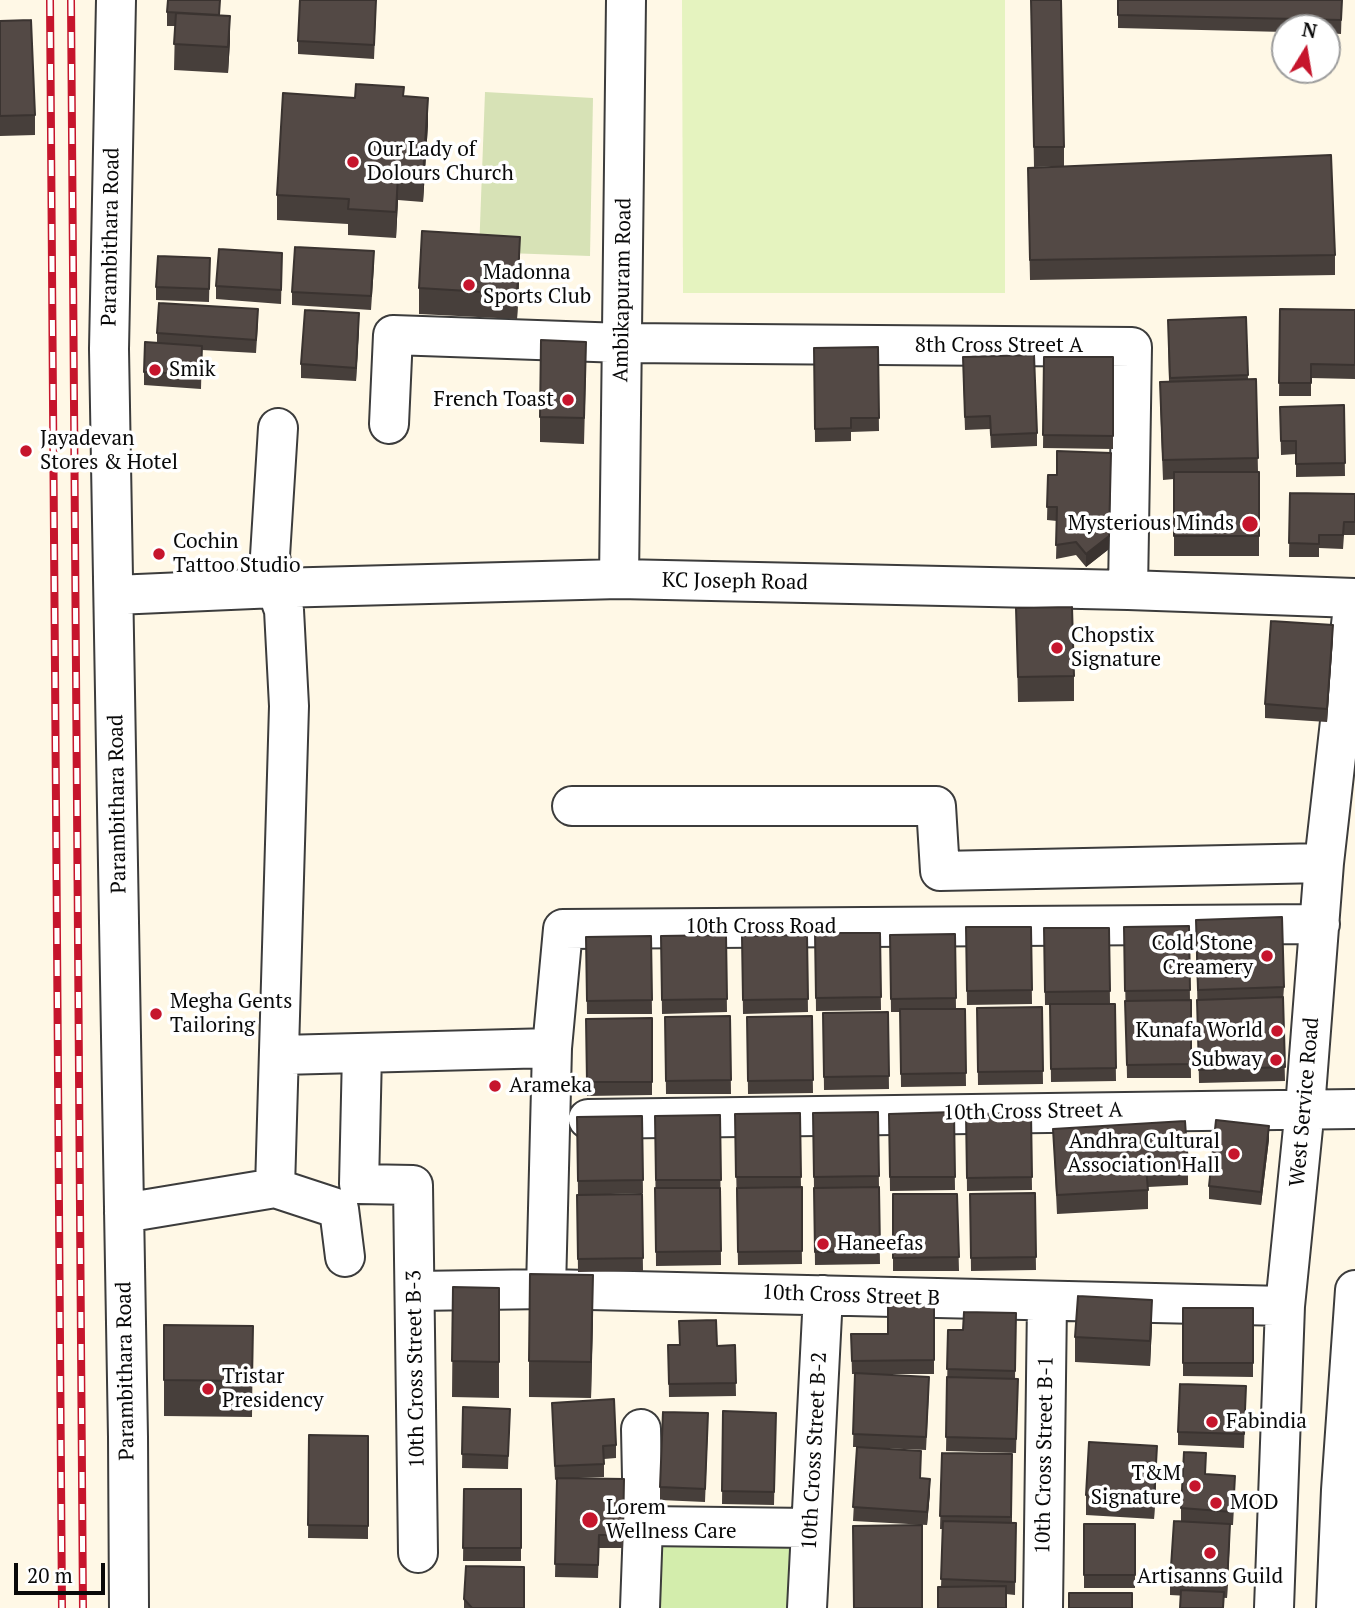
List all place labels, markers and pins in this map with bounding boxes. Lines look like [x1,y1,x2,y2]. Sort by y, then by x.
place label: Our Lady of Dolours Church [367,137,514,187]
marker: Our Lady of Dolours Church [345,154,361,170]
place label: Madonna Sports Club [483,260,591,310]
marker: Madonna Sports Club [461,277,477,293]
place label: Smik [169,357,216,383]
marker: Smik [147,362,163,378]
place label: French Toast [433,387,554,413]
marker: French Toast [560,392,576,408]
place label: Jayadevan Stores & Hotel [40,426,178,476]
marker: Jayadevan Stores & Hotel [18,443,34,459]
place label: Mysterious Minds [1068,511,1234,537]
marker: Mysterious Minds [1240,514,1260,534]
place label: Cochin Tattoo Studio [173,529,301,579]
marker: Cochin Tattoo Studio [151,546,167,562]
place label: Chopstix Signature [1071,623,1161,673]
marker: Chopstix Signature [1049,640,1065,656]
place label: Cold Stone Creamery [1152,931,1253,981]
marker: Cold Stone Creamery [1259,948,1275,964]
place label: Megha Gents Tailoring [170,989,292,1039]
marker: Megha Gents Tailoring [148,1006,164,1022]
place label: Kunafa World [1136,1018,1263,1044]
marker: Kunafa World [1269,1023,1285,1039]
place label: Subway [1191,1047,1262,1073]
marker: Subway [1268,1052,1284,1068]
place label: Arameka [509,1073,592,1099]
marker: Arameka [487,1078,503,1094]
place label: Andhra Cultural Association Hall [1067,1129,1220,1179]
marker: Andhra Cultural Association Hall [1226,1146,1242,1162]
place label: Haneefas [837,1231,923,1257]
marker: Haneefas [815,1236,831,1252]
place label: Tristar Presidency [222,1364,324,1414]
marker: Tristar Presidency [200,1381,216,1397]
place label: Fabindia [1226,1409,1307,1435]
marker: Fabindia [1204,1414,1220,1430]
place label: T&M Signature [1091,1461,1181,1511]
marker: T&M Signature [1187,1478,1203,1494]
place label: MOD [1230,1490,1279,1516]
place label: Lorem Wellness Care [606,1495,737,1545]
marker: MOD [1208,1495,1224,1511]
marker: Lorem Wellness Care [580,1510,600,1530]
marker: Artisanns Guild [1202,1545,1218,1561]
place label: Artisanns Guild [1137,1564,1283,1590]

